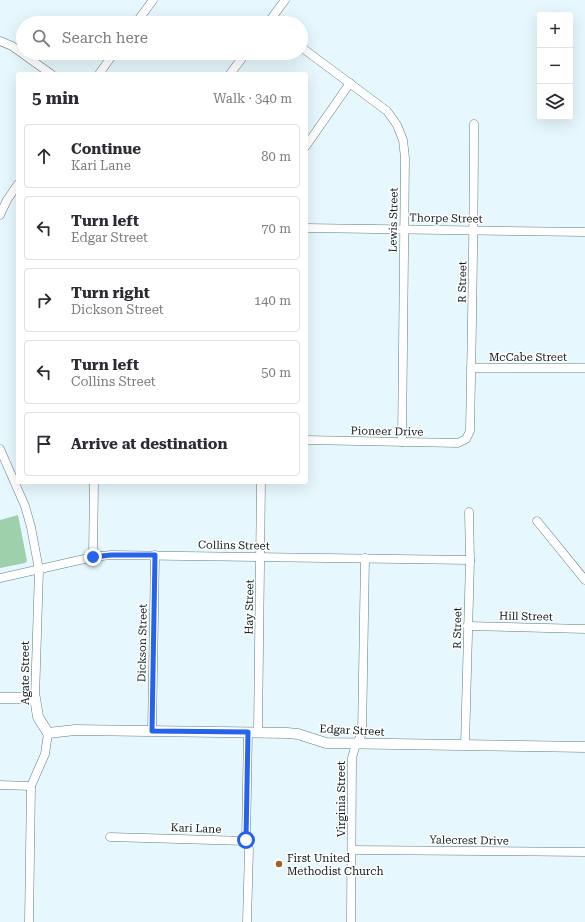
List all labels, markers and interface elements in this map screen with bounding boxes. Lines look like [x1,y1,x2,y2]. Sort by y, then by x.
map controls [537,12,573,120]
button: + [537,12,573,48]
search box [16,16,308,60]
icon: search [30,27,52,49]
text: Search here [62,29,148,47]
button: − [537,48,573,84]
button: layers [537,84,573,120]
text: 5 min [32,88,79,108]
text: Walk · 340 m [213,91,292,106]
text: Continue [71,140,141,158]
icon: ahead [33,145,55,167]
text: 80 m [261,149,291,164]
text: Kari Lane [71,158,131,173]
street label: Lewis Street [386,187,401,253]
street label: Thorpe Street [409,211,483,226]
text: Turn left [71,212,139,230]
icon: left [33,217,55,239]
text: 70 m [261,221,291,236]
text: Edgar Street [71,230,148,245]
street label: R Street [456,261,469,303]
text: Turn right [71,284,150,302]
icon: right [33,289,55,311]
text: 140 m [254,293,291,308]
text: Dickson Street [71,302,164,317]
street label: McCabe Street [489,351,567,364]
text: Turn left [71,356,139,374]
icon: left [33,361,55,383]
text: 50 m [261,365,291,380]
text: Collins Street [71,374,156,389]
street label: Pioneer Drive [351,424,423,439]
icon: arrive [33,433,55,455]
text: Arrive at destination [71,435,227,453]
street label: Collins Street [198,538,270,553]
route end [84,548,102,566]
street label: Hay Street [243,579,256,635]
street label: Dickson Street [135,604,150,682]
street label: R Street [451,607,464,649]
street label: Hill Street [499,610,553,623]
street label: Agate Street [19,641,32,705]
street label: Edgar Street [319,722,385,739]
street label: Virginia Street [335,761,348,837]
street label: Kari Lane [170,821,222,836]
route start [237,831,255,849]
street label: Yalecrest Drive [429,833,509,848]
place label: First United Methodist Church [287,852,384,878]
marker: First United Methodist Church [274,859,284,869]

